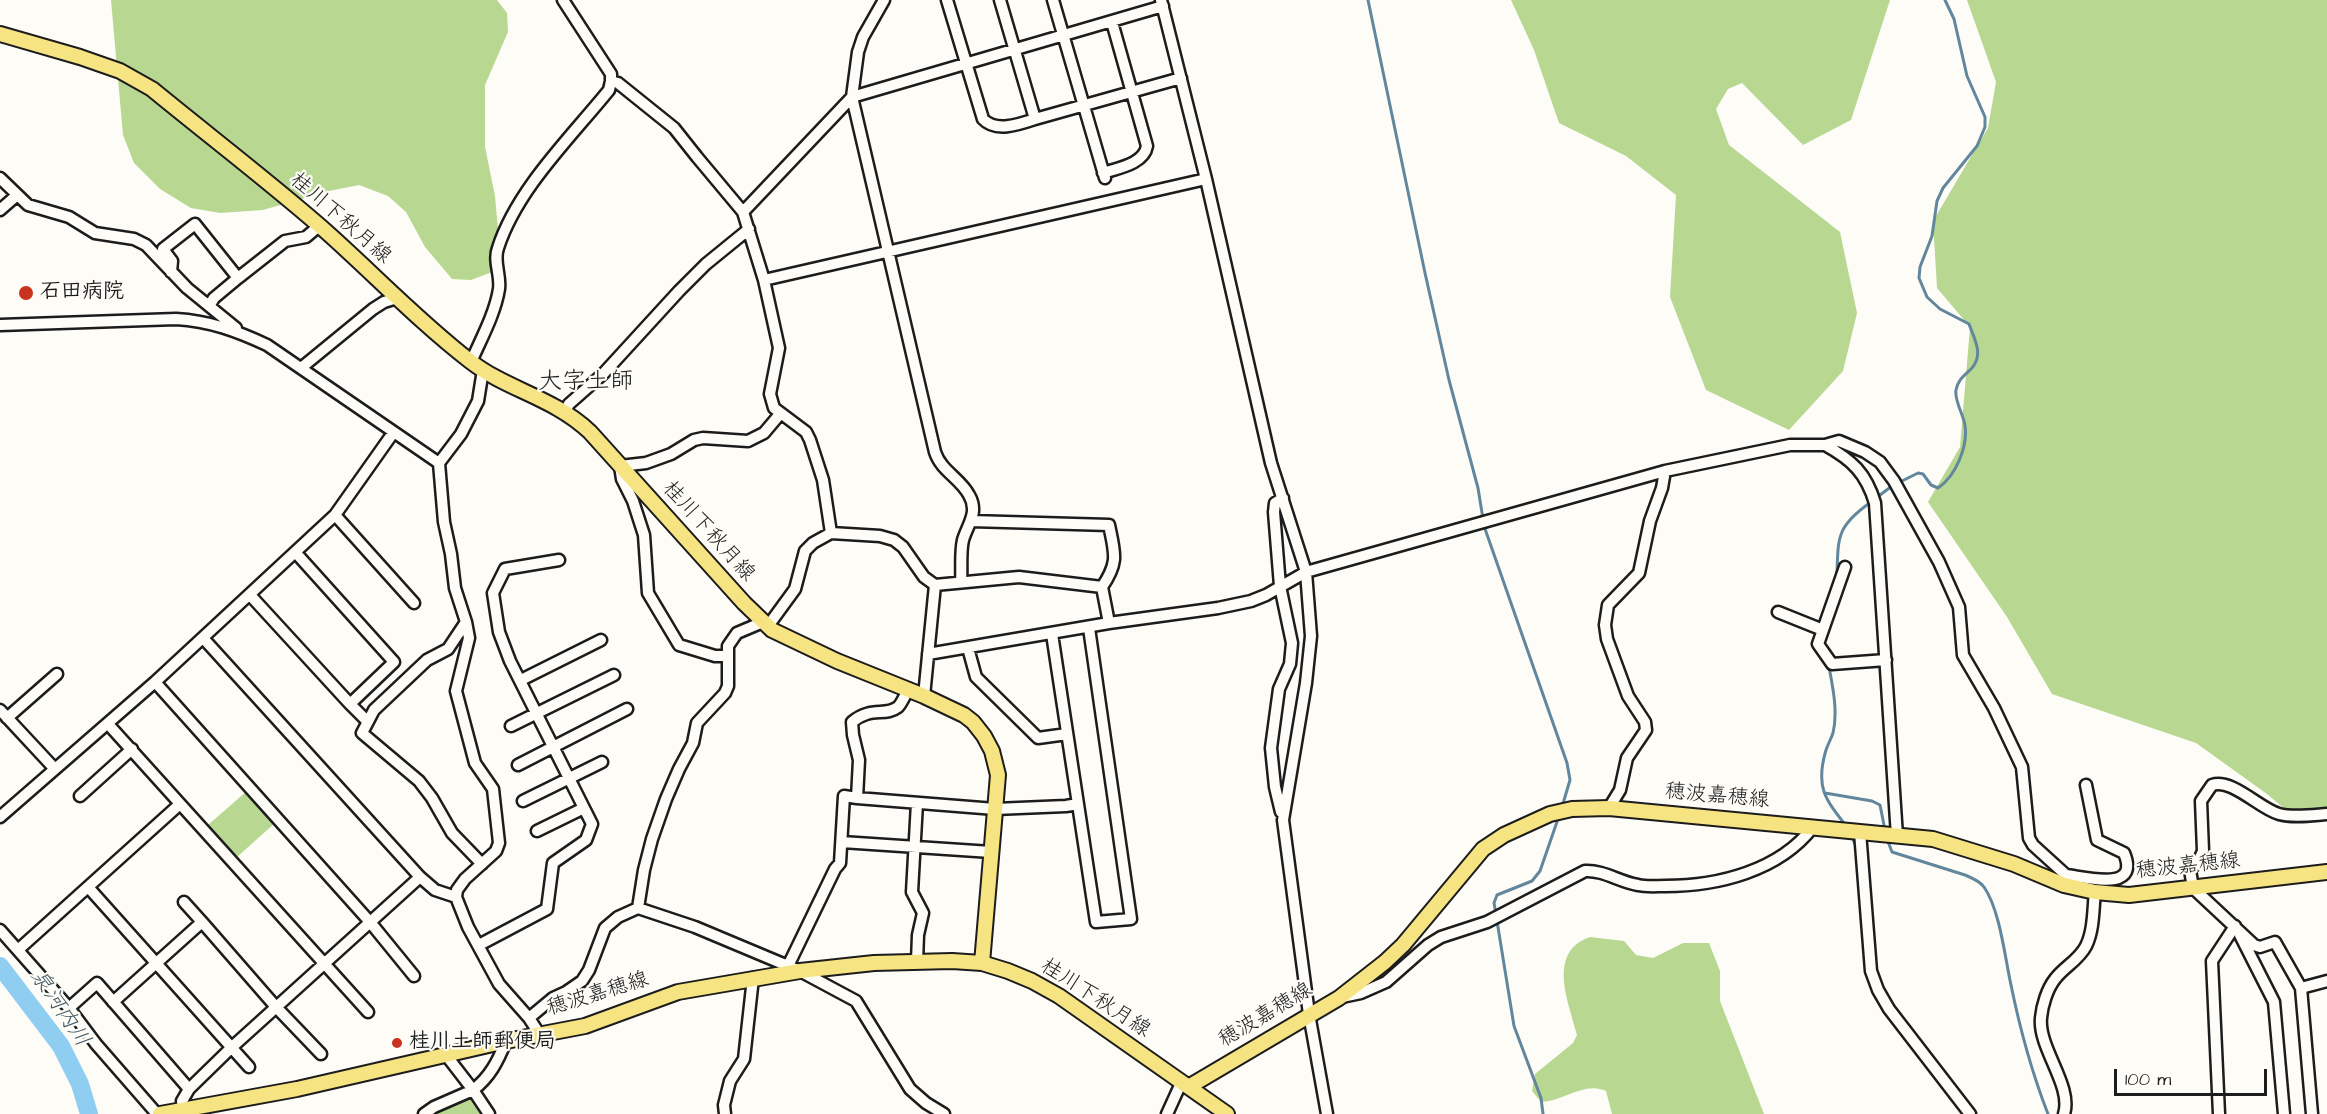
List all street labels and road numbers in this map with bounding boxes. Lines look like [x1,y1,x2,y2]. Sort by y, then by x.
street label: 桂川下秋月線 [284,168,396,270]
street label: 桂川下秋月線 [656,477,760,587]
street label: 穂波嘉穂線 [1664,780,1770,814]
street label: 穂波嘉穂線 [2134,849,2242,885]
street label: 桂川下秋月線 [1035,954,1155,1044]
street label: 穂波嘉穂線 [544,968,652,1022]
street label: 穂波嘉穂線 [1215,978,1317,1054]

